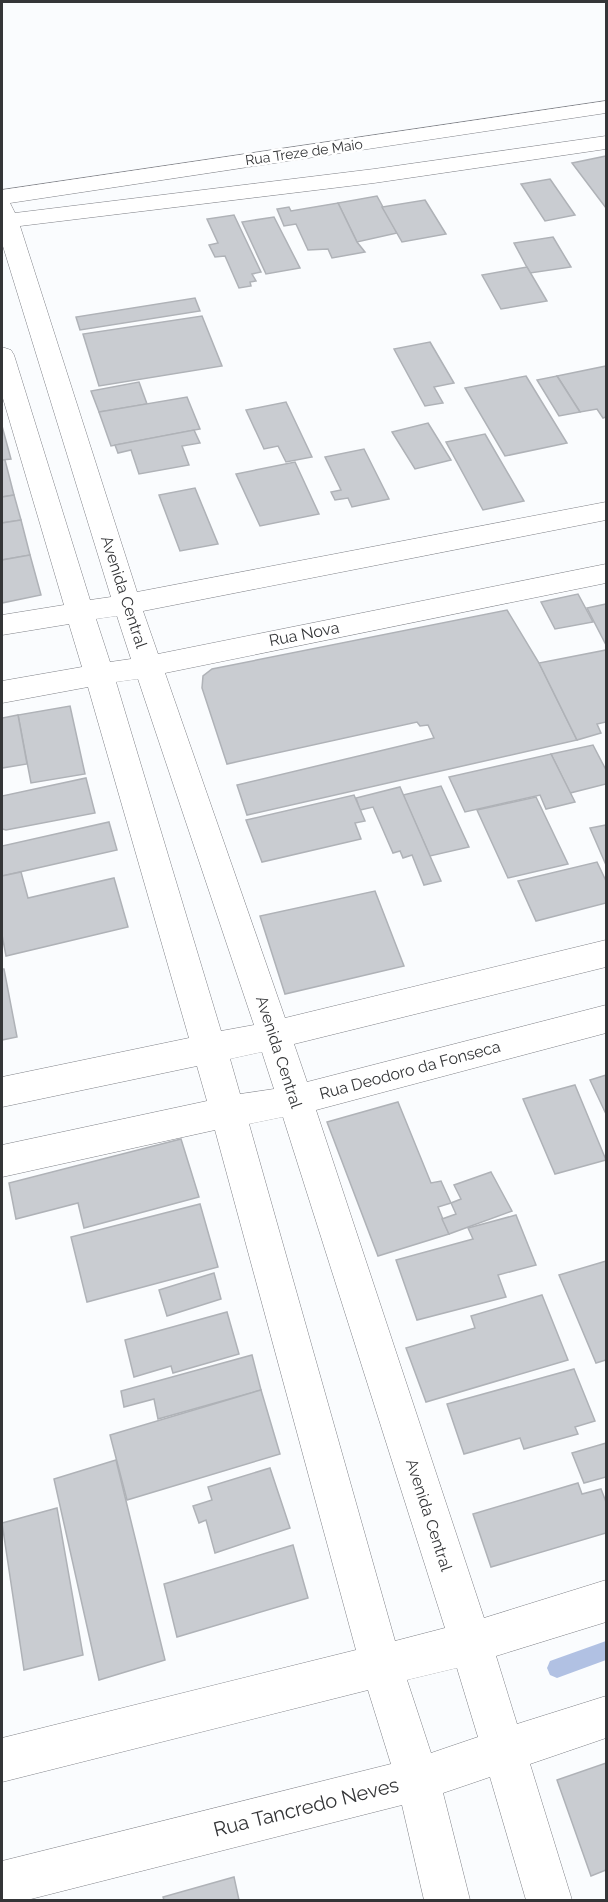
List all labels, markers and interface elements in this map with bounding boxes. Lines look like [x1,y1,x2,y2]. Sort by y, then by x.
street label: Rua Treze de Maio [244,136,364,168]
street label: Avenida Central [97,533,151,651]
street label: Rua Nova [267,618,341,650]
street label: Avenida Central [252,993,306,1111]
street label: Rua Deodoro da Fonseca [317,1037,503,1103]
street label: Avenida Central [402,1456,456,1574]
street label: Rua Tancredo Neves [211,1772,401,1842]

